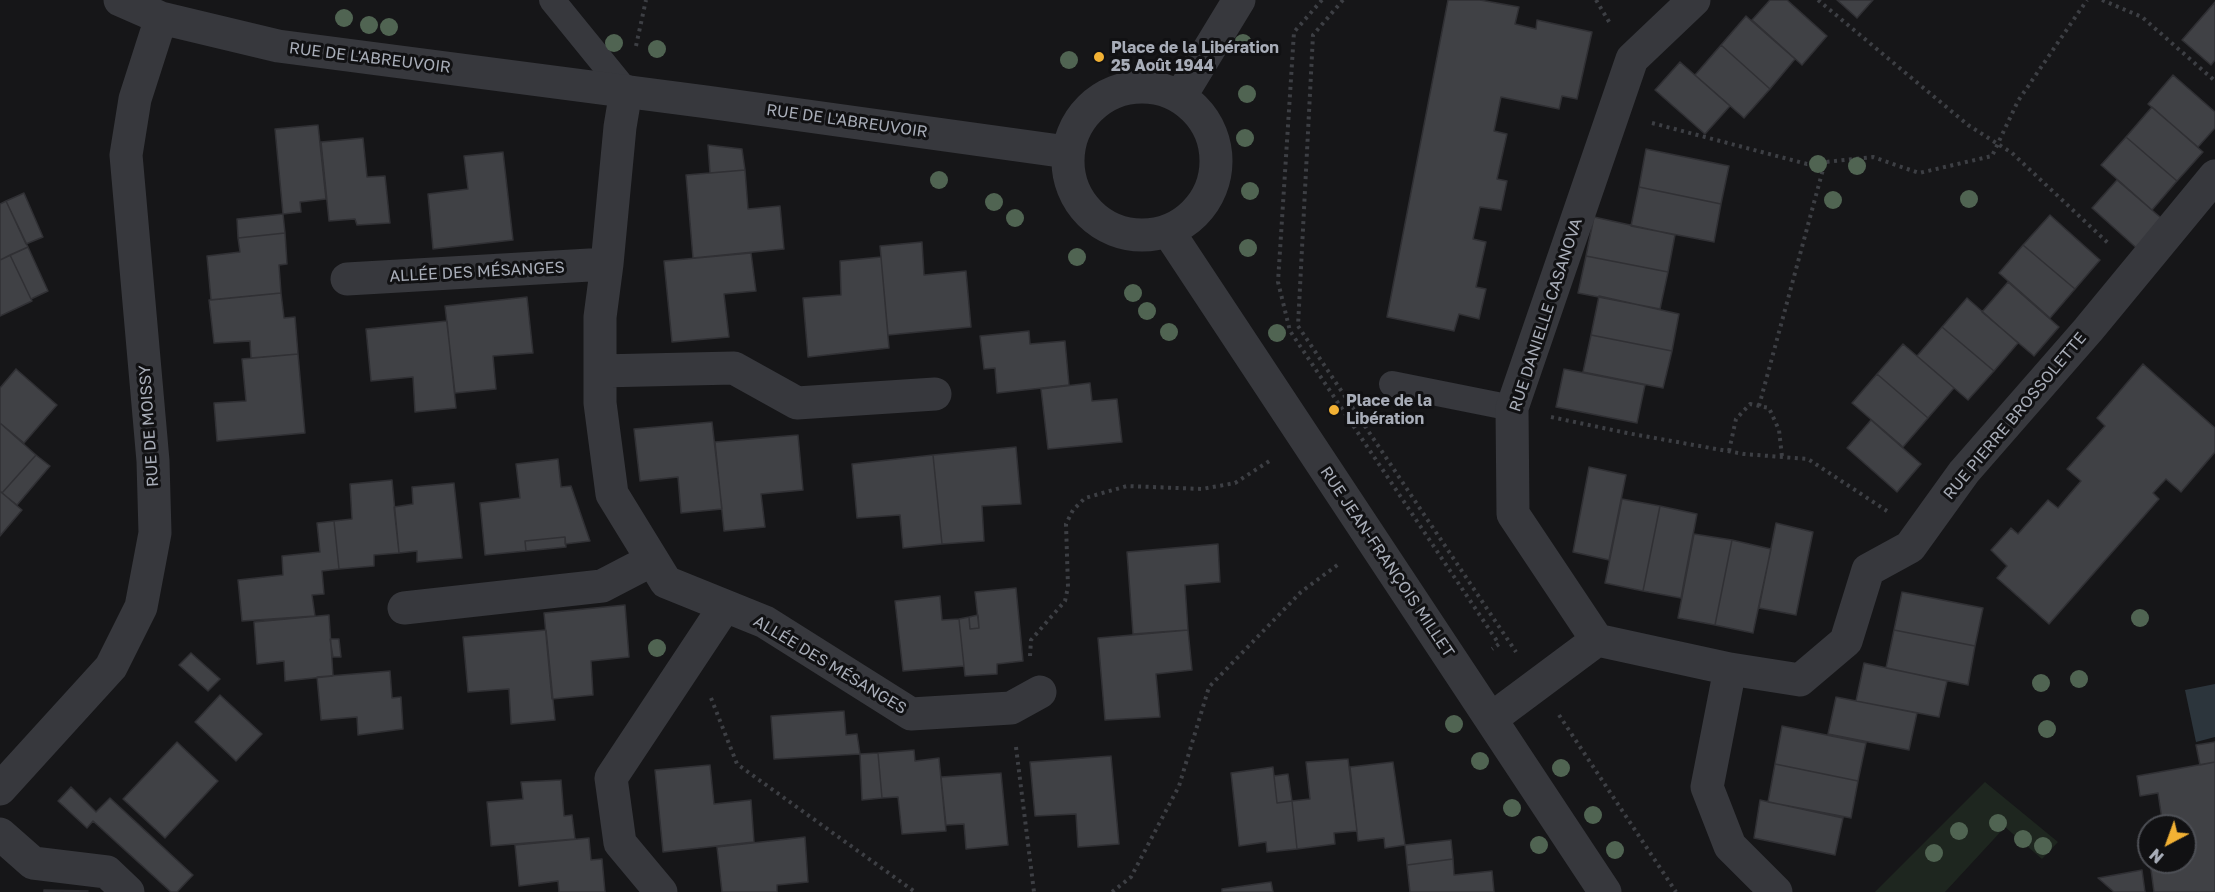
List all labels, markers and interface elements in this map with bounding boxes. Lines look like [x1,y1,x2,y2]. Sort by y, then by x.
place label: Place de la Libération 25 Août 1944 [1111,38,1279,76]
street label: RUE DE L'ABREUVOIR [288,39,452,77]
marker: Place de la Libération 25 Août 1944 [1092,50,1106,64]
street label: RUE DE L'ABREUVOIR [765,100,929,142]
street label: RUE DANIELLE CASANOVA [1506,216,1586,414]
street label: ALLÉE DES MÉSANGES [389,258,565,286]
street label: RUE PIERRE BROSSOLETTE [1940,329,2090,503]
street label: RUE DE MOISSY [135,364,163,488]
place label: Place de la Libération [1346,391,1432,429]
marker: Place de la Libération [1327,403,1341,417]
street label: RUE JEAN-FRANÇOIS MILLET [1316,463,1458,661]
street label: ALLÉE DES MÉSANGES [750,612,910,718]
north arrow [2137,814,2197,874]
text: N [2145,845,2168,868]

